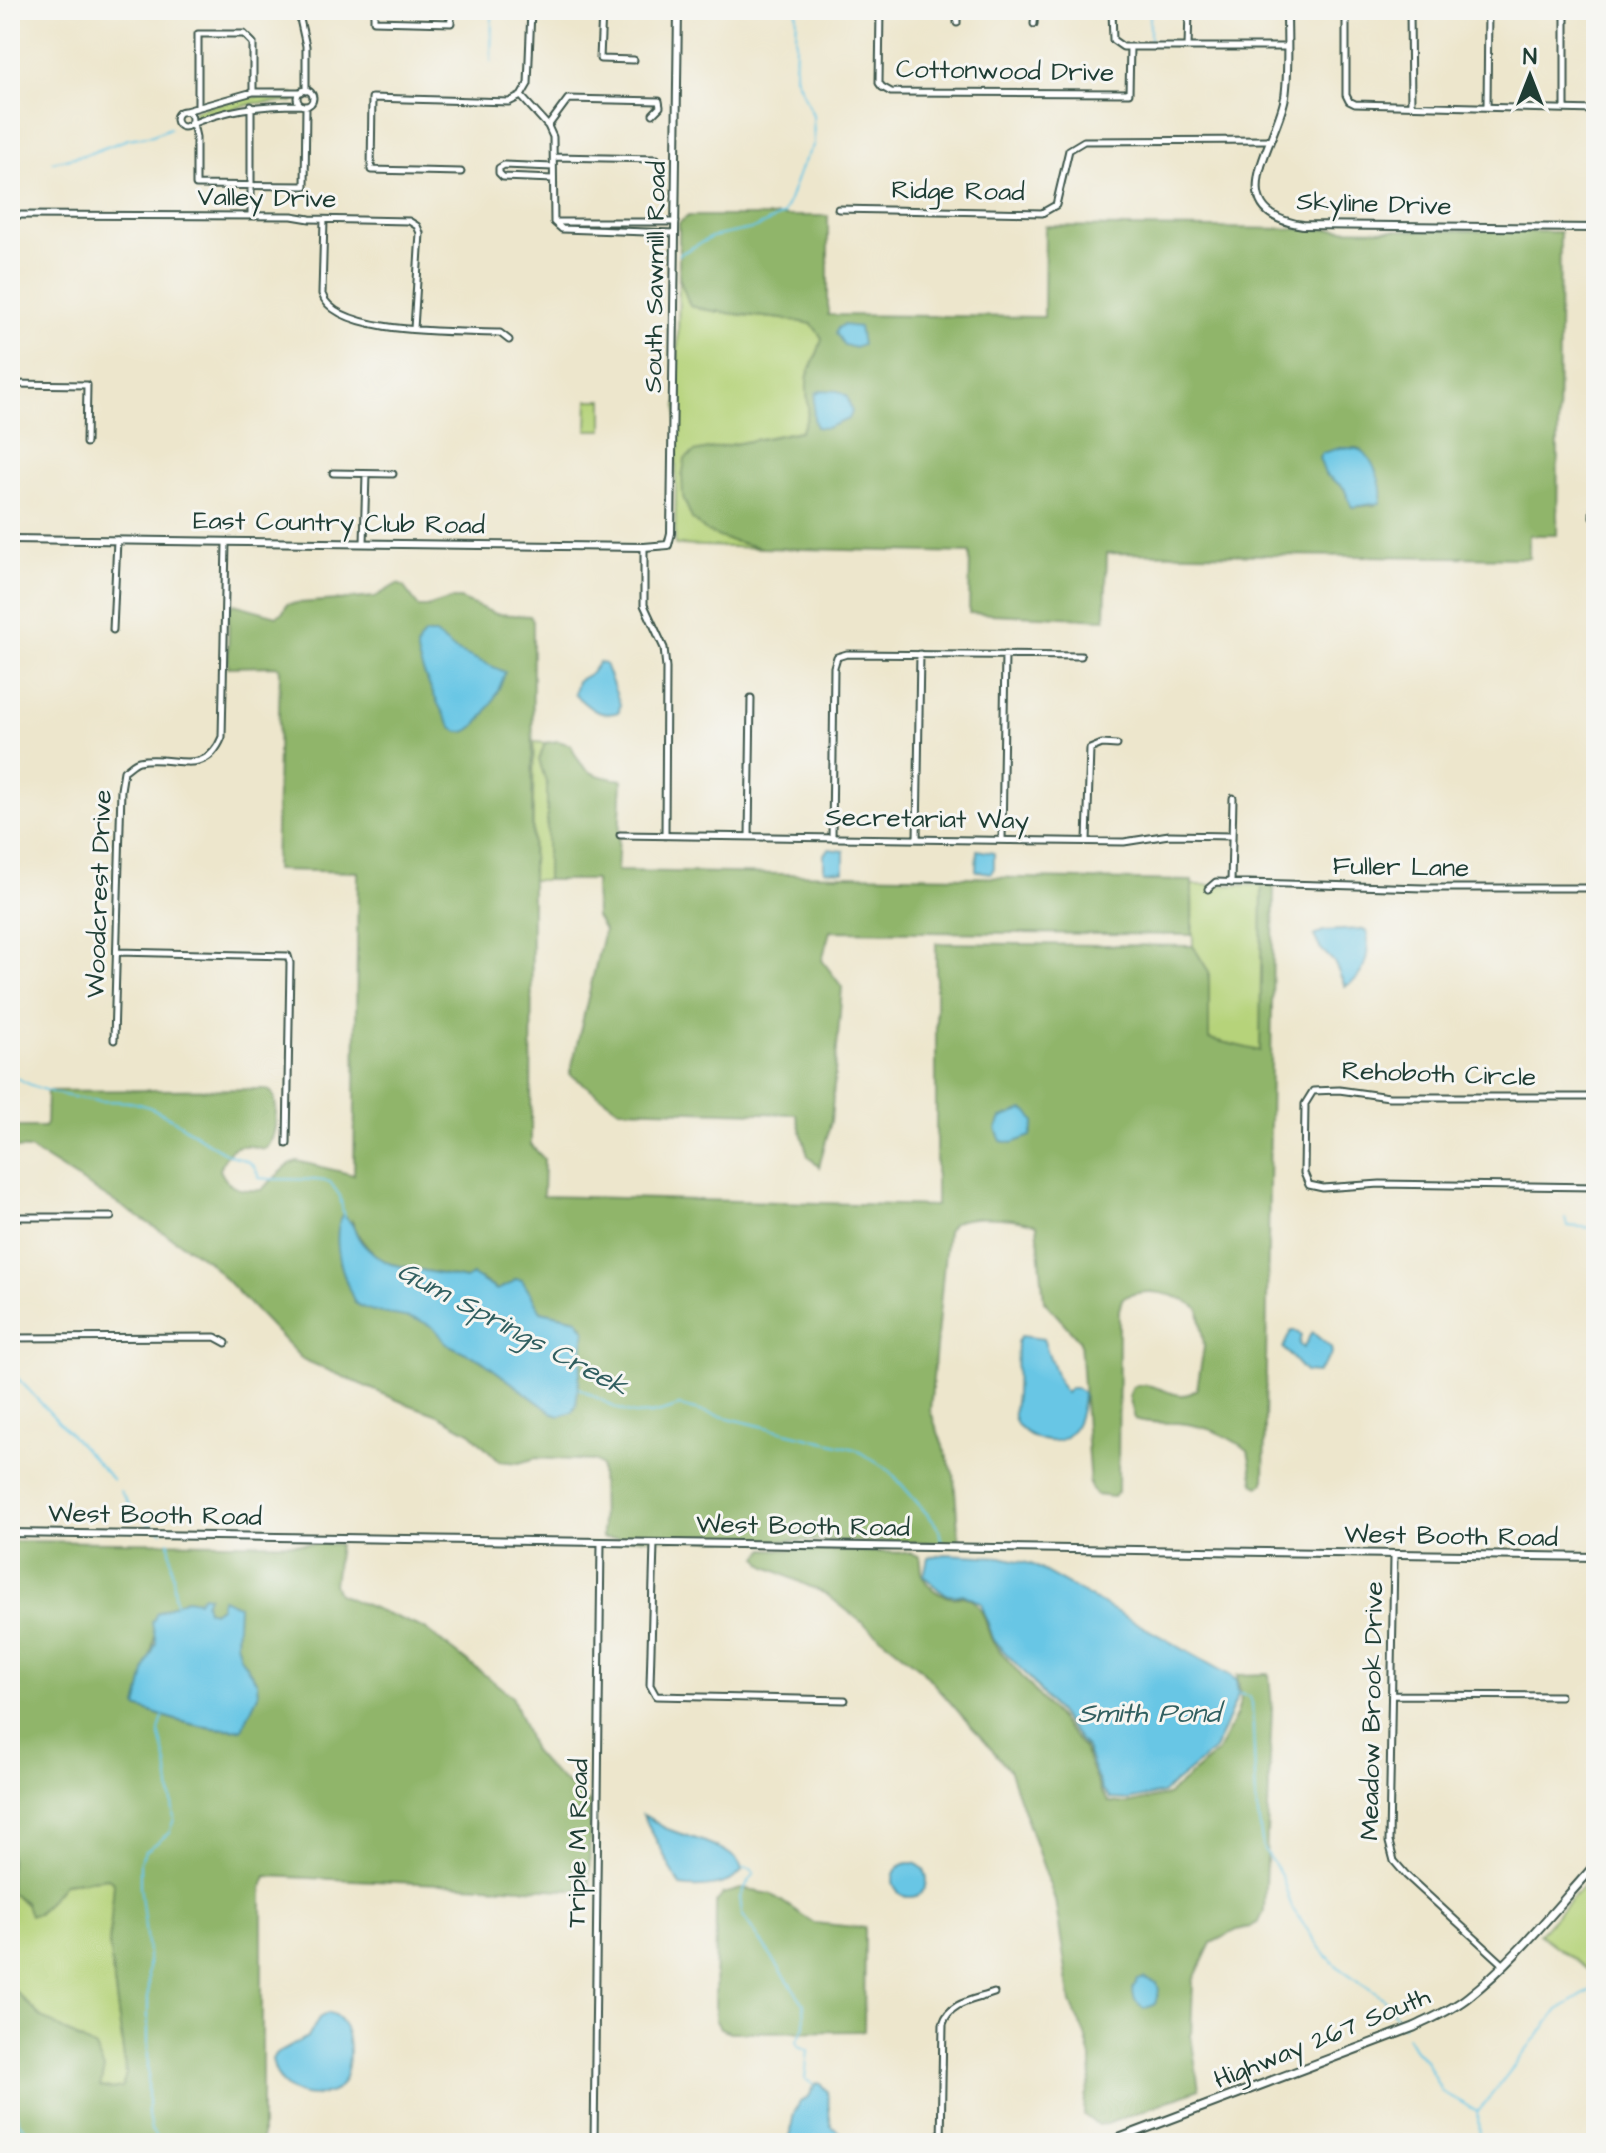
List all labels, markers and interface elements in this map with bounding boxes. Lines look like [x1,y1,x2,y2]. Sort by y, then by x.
north arrow [1490,36,1570,116]
text: N [1523,42,1537,73]
street label: Cottonwood Drive [896,51,1114,91]
street label: South Sawmill Road [635,161,675,393]
street label: Ridge Road [891,172,1025,212]
street label: Valley Drive [197,179,337,219]
street label: Skyline Drive [1296,183,1452,227]
street label: East Country Club Road [193,502,485,546]
street label: Woodcrest Drive [77,789,121,999]
street label: Secretariat Way [825,799,1029,841]
street label: Fuller Lane [1332,848,1470,886]
street label: Rehoboth Circle [1341,1053,1537,1095]
water label: Gum Springs Creek [390,1252,636,1408]
street label: West Booth Road [48,1495,262,1535]
street label: West Booth Road [696,1506,910,1546]
street label: West Booth Road [1344,1516,1558,1556]
street label: Meadow Brook Drive [1352,1581,1392,1841]
water label: Smith Pond [1078,1694,1226,1733]
street label: Triple M Road [559,1758,597,1928]
street label: Highway 267 South [1208,1978,1436,2100]

